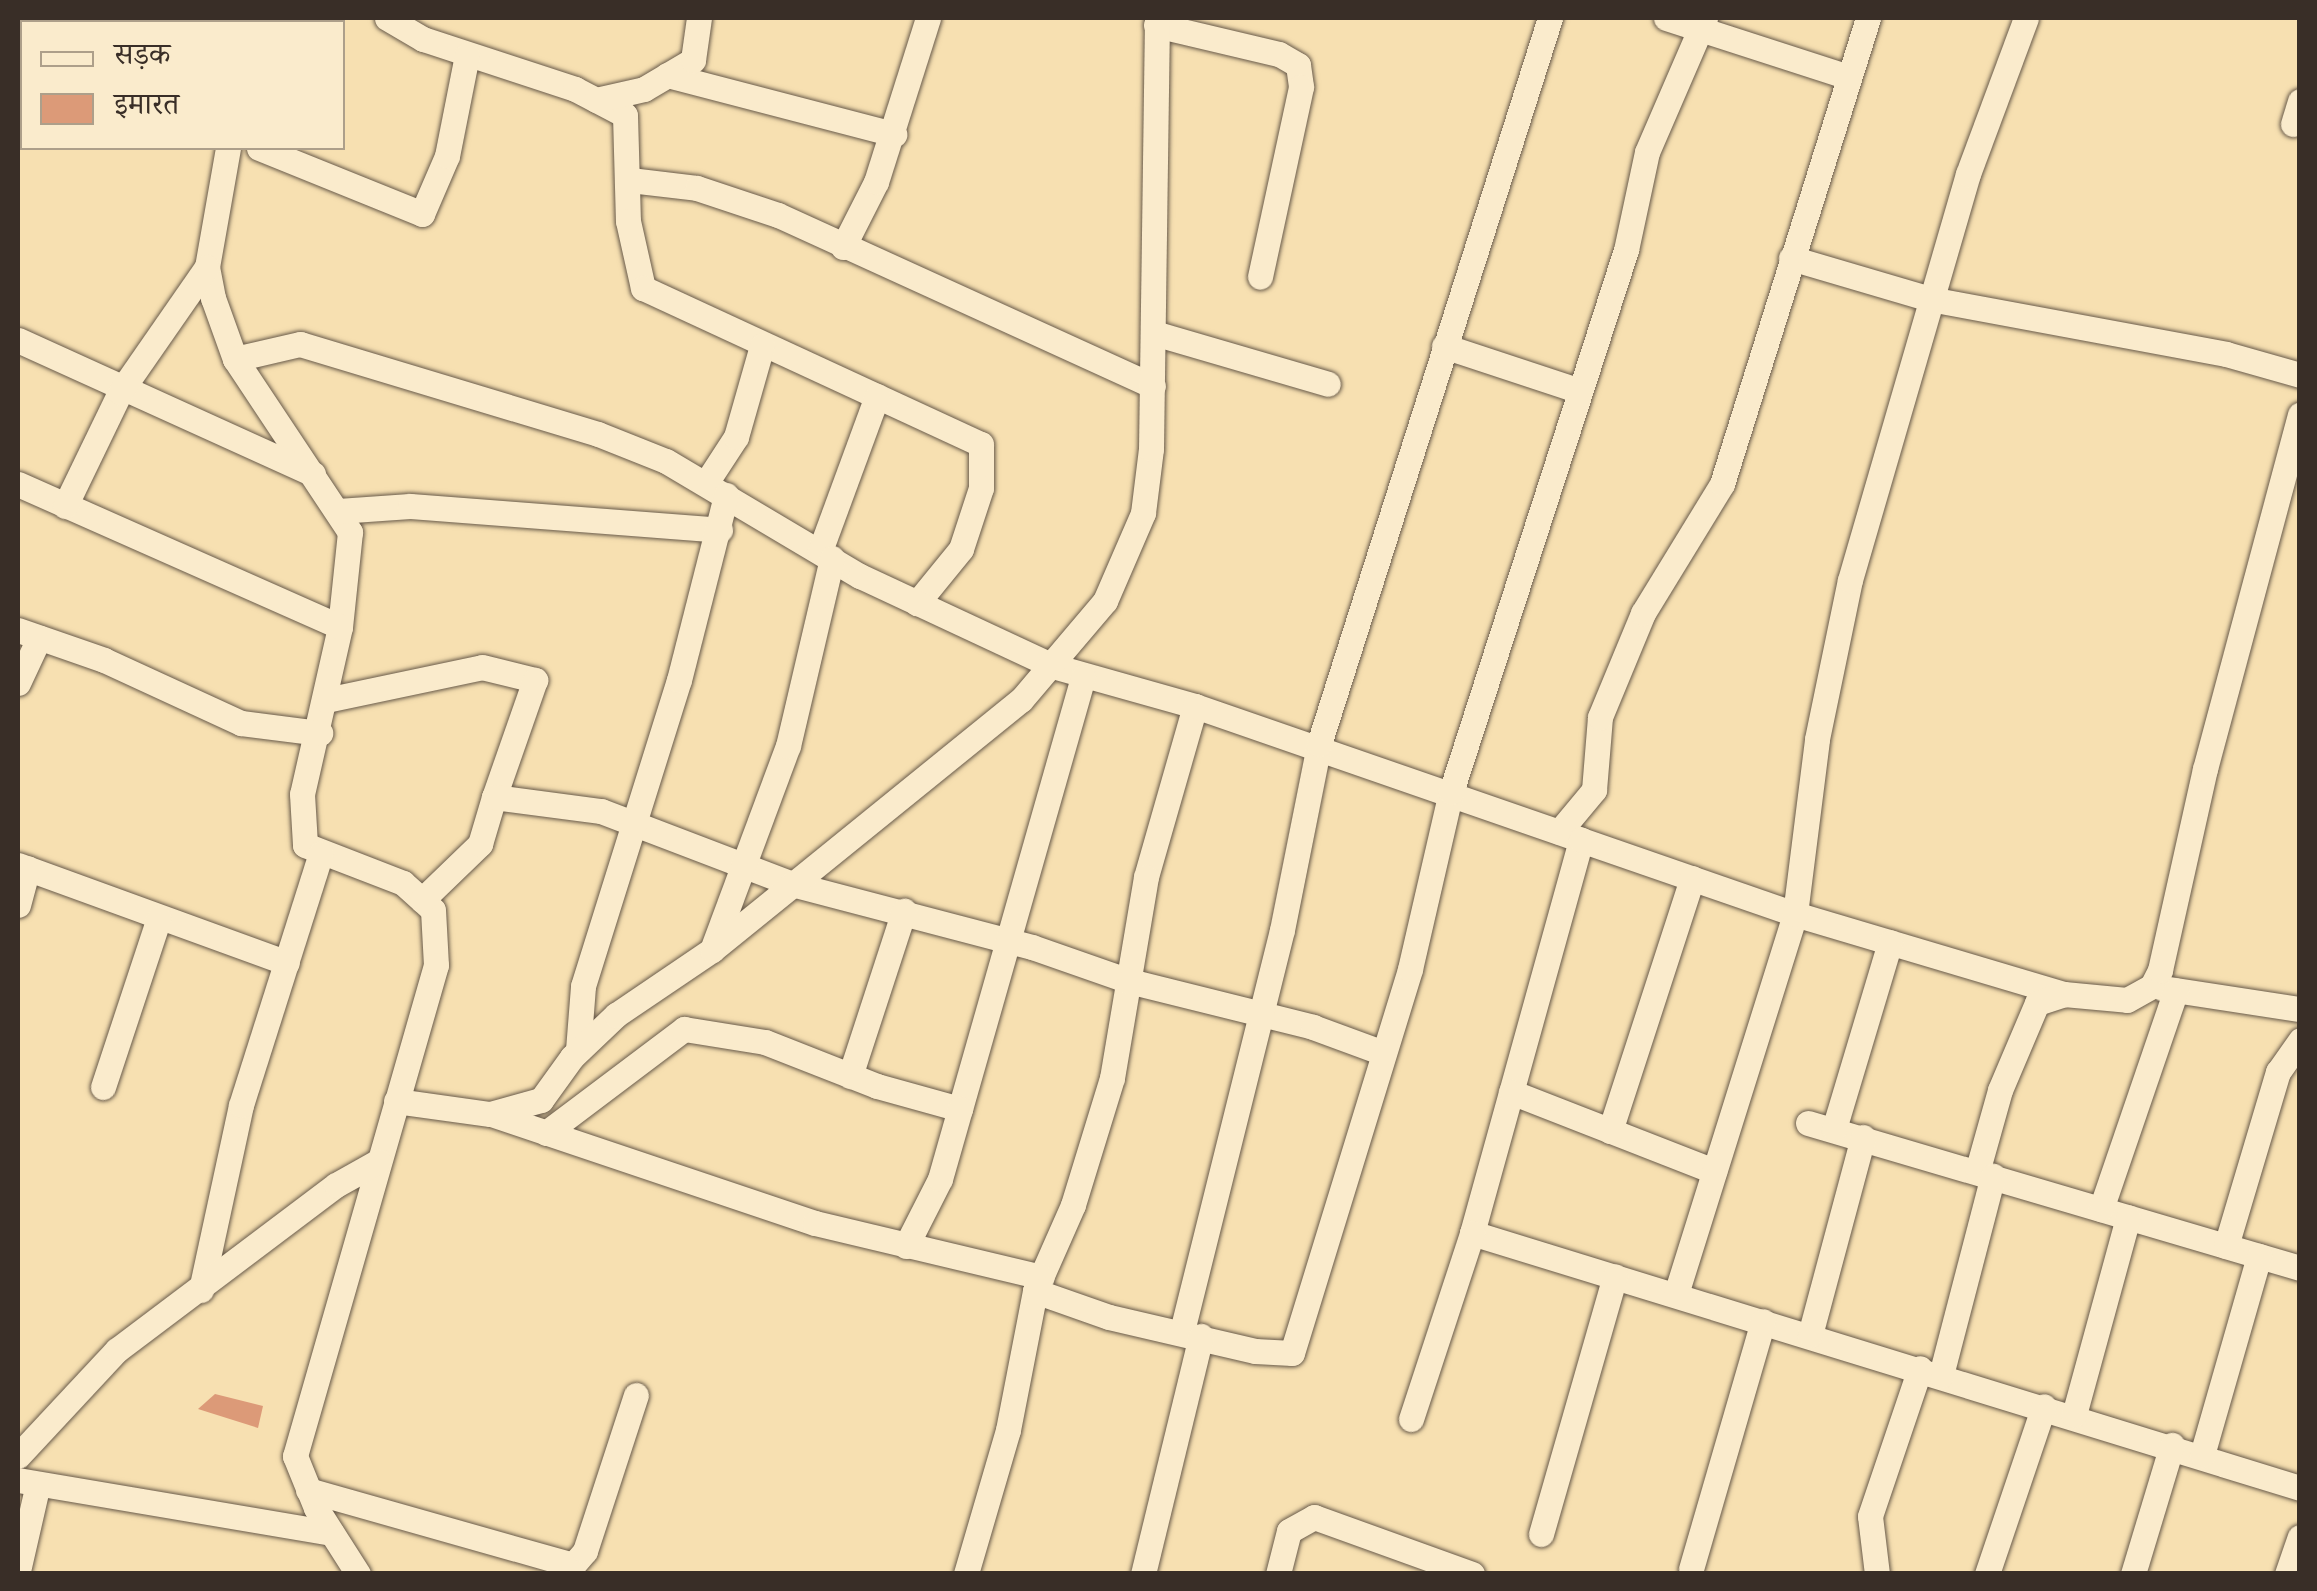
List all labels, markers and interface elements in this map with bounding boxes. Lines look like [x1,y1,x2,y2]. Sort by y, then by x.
legend [20,20,345,150]
text: सड़क [114,36,170,72]
text: इमारत [114,86,179,122]

